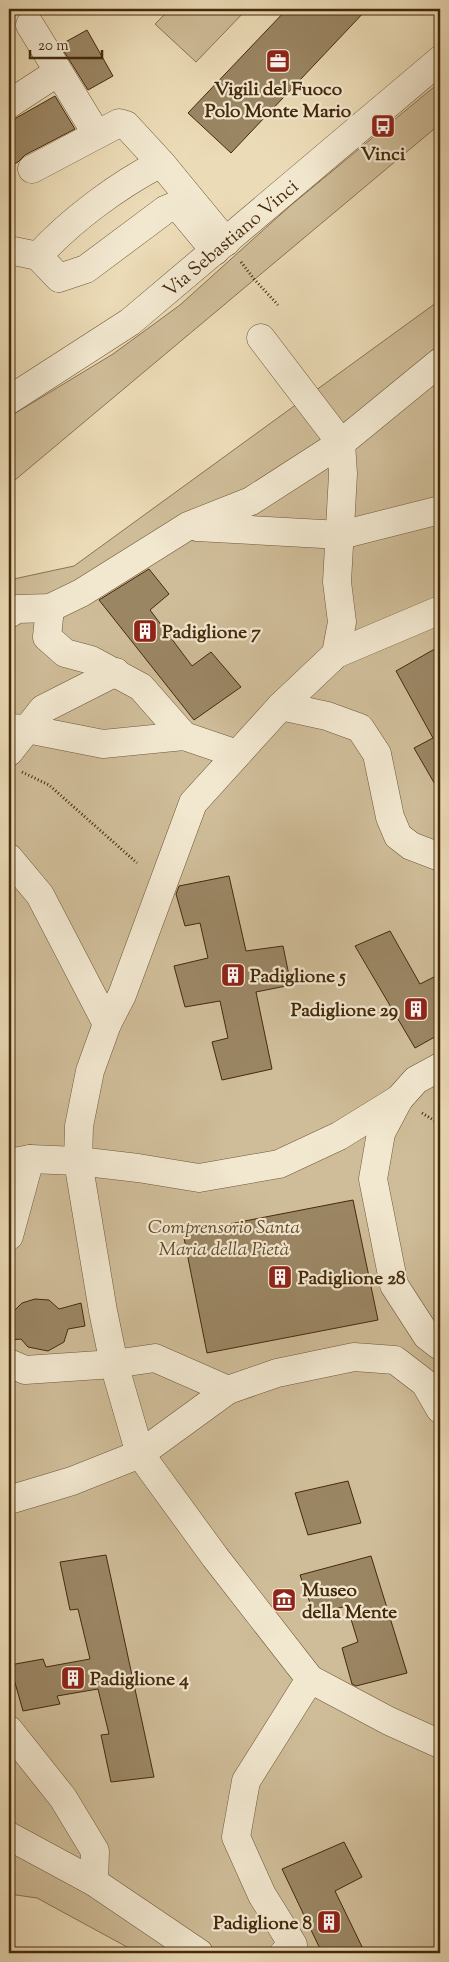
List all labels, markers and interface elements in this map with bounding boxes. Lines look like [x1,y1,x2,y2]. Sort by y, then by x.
scale bar [30,28,102,60]
text: 20 m [38,36,69,57]
office icon: Vigili del Fuoco Polo Monte Mario [265,48,291,74]
place label: Vigili del Fuoco Polo Monte Mario [205,77,352,126]
bus stop icon: Vinci [370,113,396,139]
place label: Vinci [361,142,406,169]
street label: Via Sebastiano Vinci [158,174,305,304]
building icon: Padiglione 7 [132,618,158,644]
place label: Padiglione 7 [162,620,261,647]
building icon: Padiglione 5 [220,962,246,988]
place label: Padiglione 5 [250,964,346,991]
building icon: Padiglione 29 [403,996,429,1022]
place label: Padiglione 29 [291,998,398,1025]
park label: Comprensorio Santa Maria della Pietà [148,1215,300,1264]
building icon: Padiglione 28 [267,1264,293,1290]
place label: Padiglione 28 [298,1266,406,1293]
place label: Museo della Mente [302,1578,397,1627]
museum icon: Museo della Mente [271,1587,297,1613]
building icon: Padiglione 4 [60,1665,86,1691]
place label: Padiglione 4 [90,1667,189,1694]
building icon: Padiglione 8 [316,1909,342,1935]
place label: Padiglione 8 [213,1911,312,1938]

